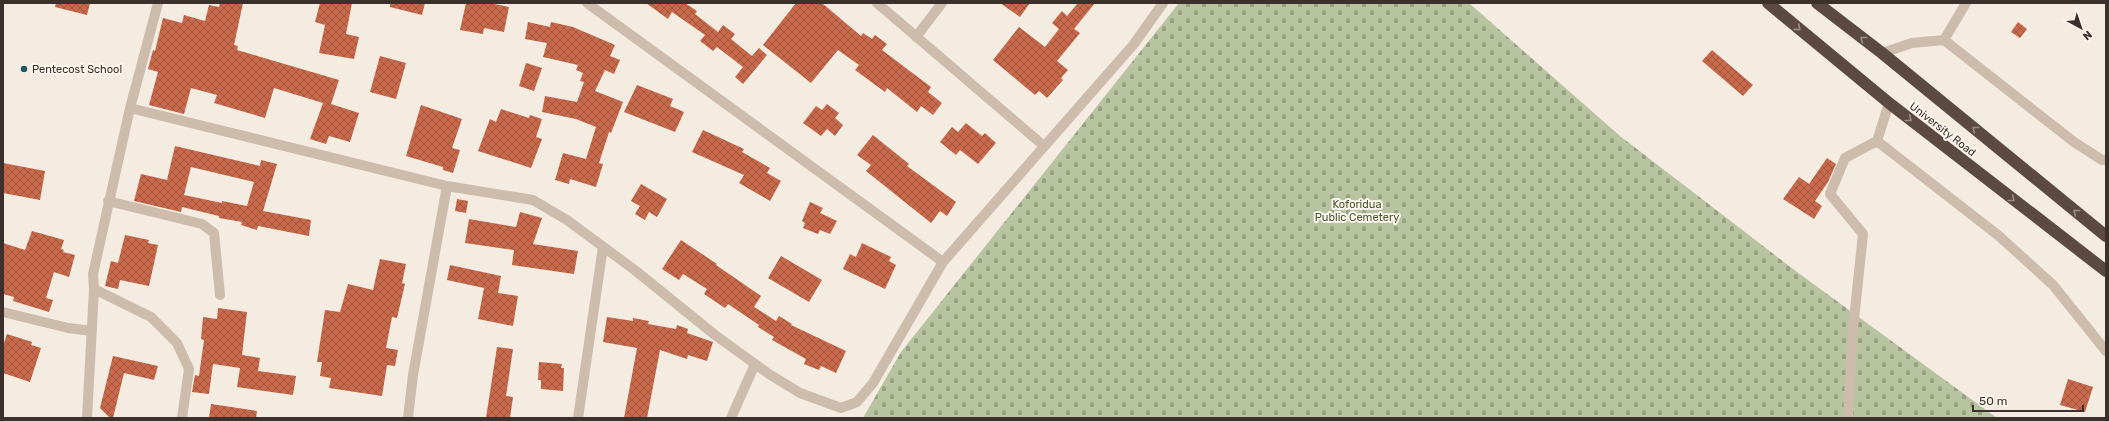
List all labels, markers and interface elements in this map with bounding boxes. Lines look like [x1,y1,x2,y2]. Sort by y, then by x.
north arrow [2061,8,2101,48]
one-way arrow [1793,23,1801,30]
text: N [2080,28,2094,43]
one-way arrow [1861,36,1868,43]
place label: Pentecost School [32,63,122,76]
marker: Pentecost School [19,64,29,74]
street label: University Road [1907,100,1978,159]
one-way arrow [1905,114,1912,121]
one-way arrow [1973,127,1980,134]
one-way arrow [2008,194,2015,201]
park label: Koforidua Public Cemetery [1315,198,1399,224]
one-way arrow [2073,209,2080,216]
scale bar [1973,387,2083,413]
text: 50 m [1979,394,2007,408]

